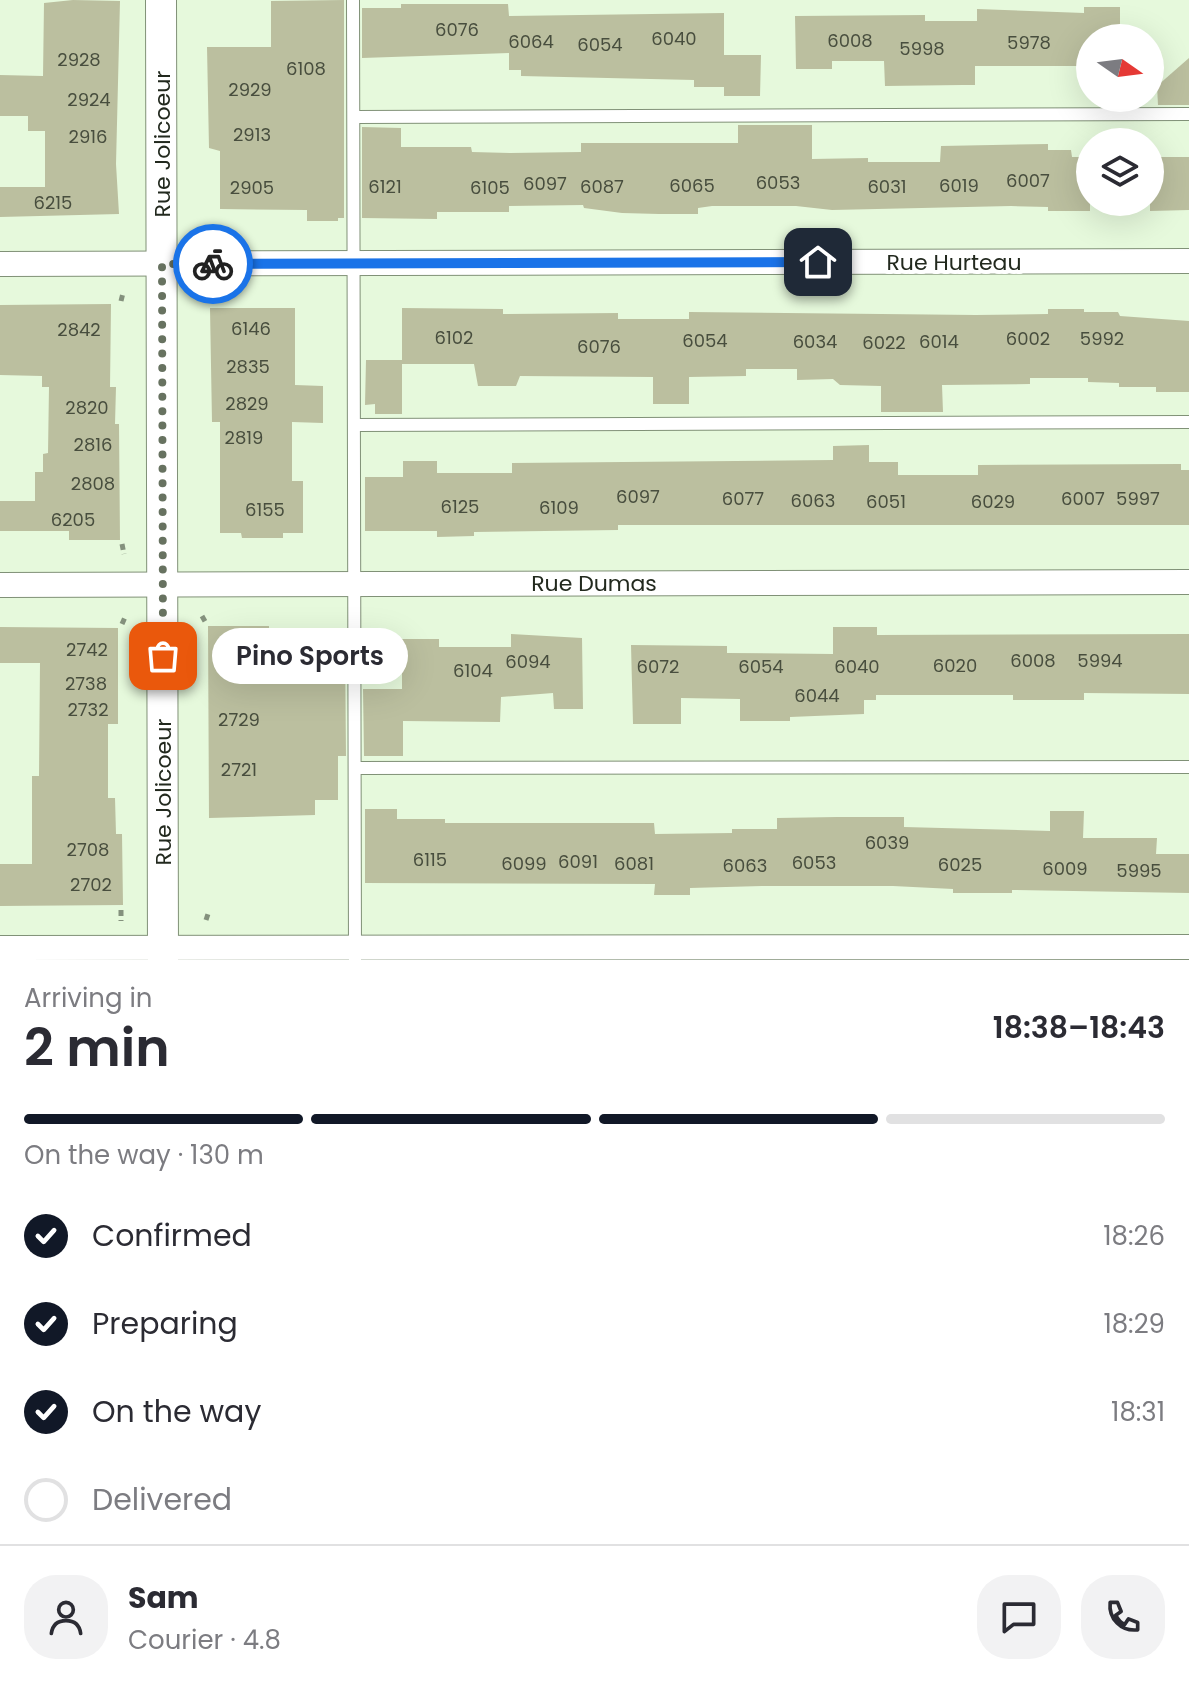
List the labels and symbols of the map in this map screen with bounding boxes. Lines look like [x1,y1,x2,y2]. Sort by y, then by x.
house number: 6076 [435,17,479,42]
north arrow [1076,24,1164,112]
house number: 6040 [651,26,697,51]
house number: 6008 [827,28,873,53]
house number: 6064 [508,29,554,54]
house number: 5978 [1007,30,1051,55]
house number: 6054 [577,32,623,57]
house number: 5998 [899,36,945,61]
house number: 2928 [57,47,101,72]
house number: 6108 [286,56,326,81]
street label: Rue Jolicoeur [147,71,178,217]
house number: 2929 [228,77,272,102]
house number: 2924 [67,87,111,112]
house number: 2913 [233,122,271,147]
house number: 2916 [69,124,107,149]
house number: 6007 [1006,168,1050,193]
house number: 6053 [756,170,800,195]
house number: 6097 [523,171,567,196]
house number: 6065 [669,173,715,198]
house number: 6019 [939,173,979,198]
house number: 6121 [368,174,402,199]
house number: 6087 [580,174,624,199]
house number: 6031 [867,174,907,199]
house number: 2905 [230,175,274,200]
house number: 6105 [470,175,510,200]
house number: 6215 [34,190,72,215]
courier [173,224,253,304]
pin [784,228,852,296]
street label: Rue Hurteau [886,247,1022,278]
house number: 6146 [231,316,271,341]
house number: 2842 [57,317,101,342]
house number: 6102 [435,325,473,350]
house number: 6002 [1006,326,1050,351]
house number: 5992 [1080,326,1124,351]
house number: 6054 [682,328,728,353]
house number: 6034 [793,329,837,354]
house number: 6014 [919,329,959,354]
house number: 6022 [862,330,906,355]
house number: 6076 [577,334,621,359]
house number: 2835 [226,354,270,379]
house number: 2829 [225,391,269,416]
house number: 2820 [65,395,109,420]
house number: 2819 [225,425,263,450]
house number: 2816 [74,432,112,457]
house number: 2808 [71,471,115,496]
house number: 6097 [616,484,660,509]
house number: 6077 [722,486,764,511]
house number: 6007 [1061,486,1105,511]
house number: 5997 [1116,486,1160,511]
house number: 6063 [791,488,835,513]
house number: 6051 [866,489,906,514]
house number: 6029 [971,489,1015,514]
house number: 6125 [441,494,479,519]
house number: 6109 [539,495,579,520]
house number: 6155 [245,497,285,522]
house number: 6205 [51,507,95,532]
street label: Rue Dumas [531,568,657,599]
pin [129,622,197,690]
callout: Pino Sports [211,628,407,684]
house number: 2742 [66,637,108,662]
house number: 6008 [1010,648,1056,673]
house number: 5994 [1077,648,1123,673]
house number: 6094 [505,649,551,674]
house number: 6020 [933,653,977,678]
house number: 6072 [637,654,679,679]
house number: 6054 [738,654,784,679]
house number: 6040 [834,654,880,679]
house number: 6104 [453,658,493,683]
house number: 2738 [65,671,107,696]
house number: 6044 [794,683,840,708]
house number: 2732 [67,697,109,722]
house number: 2729 [218,707,260,732]
street label: Rue Jolicoeur [148,719,179,865]
house number: 2721 [221,757,257,782]
house number: 6039 [865,830,909,855]
house number: 2708 [67,837,109,862]
house number: 6115 [413,847,447,872]
house number: 6091 [558,849,598,874]
house number: 6053 [792,850,836,875]
house number: 6099 [501,851,547,876]
house number: 6081 [614,851,654,876]
house number: 6025 [938,852,982,877]
house number: 6063 [723,853,767,878]
house number: 6009 [1042,856,1088,881]
house number: 5995 [1116,858,1162,883]
house number: 2702 [70,872,112,897]

